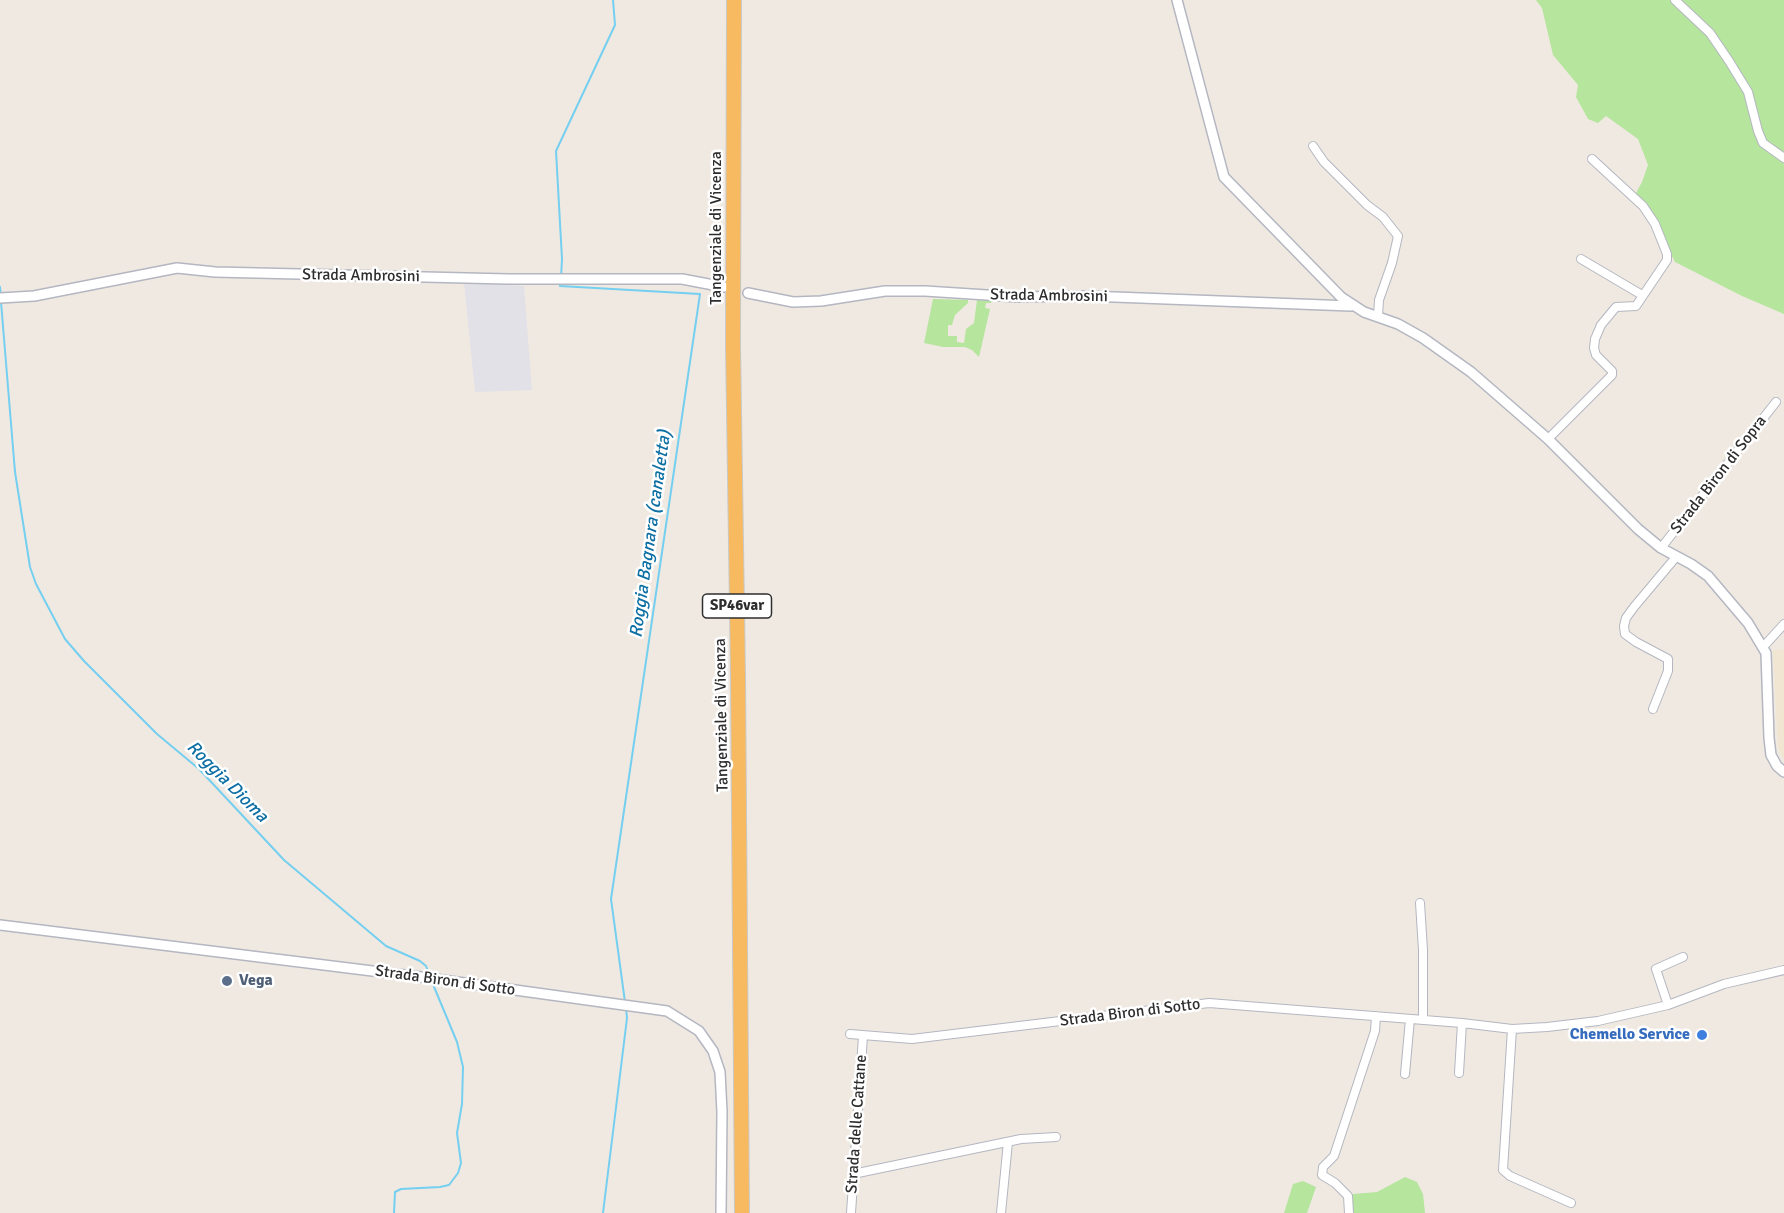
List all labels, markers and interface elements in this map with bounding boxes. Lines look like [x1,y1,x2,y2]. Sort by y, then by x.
street label: Tangenziale di Vicenza [707,151,727,305]
street label: Strada Ambrosini [302,265,420,287]
street label: Strada Ambrosini [990,285,1108,307]
street label: Strada Biron di Sopra [1667,412,1771,538]
water label: Roggia Bagnara (canaletta) [626,429,676,639]
road number: SP46var [702,594,771,618]
street label: Tangenziale di Vicenza [711,638,733,792]
water label: Roggia Dioma [182,737,272,827]
street label: Strada Biron di Sotto [374,962,516,1000]
place label: Vega [239,971,273,991]
marker: Vega [220,974,234,988]
street label: Strada Biron di Sotto [1059,995,1201,1031]
place label: Chemello Service [1570,1025,1690,1045]
marker: Chemello Service [1695,1028,1709,1042]
street label: Strada delle Cattane [843,1054,871,1194]

